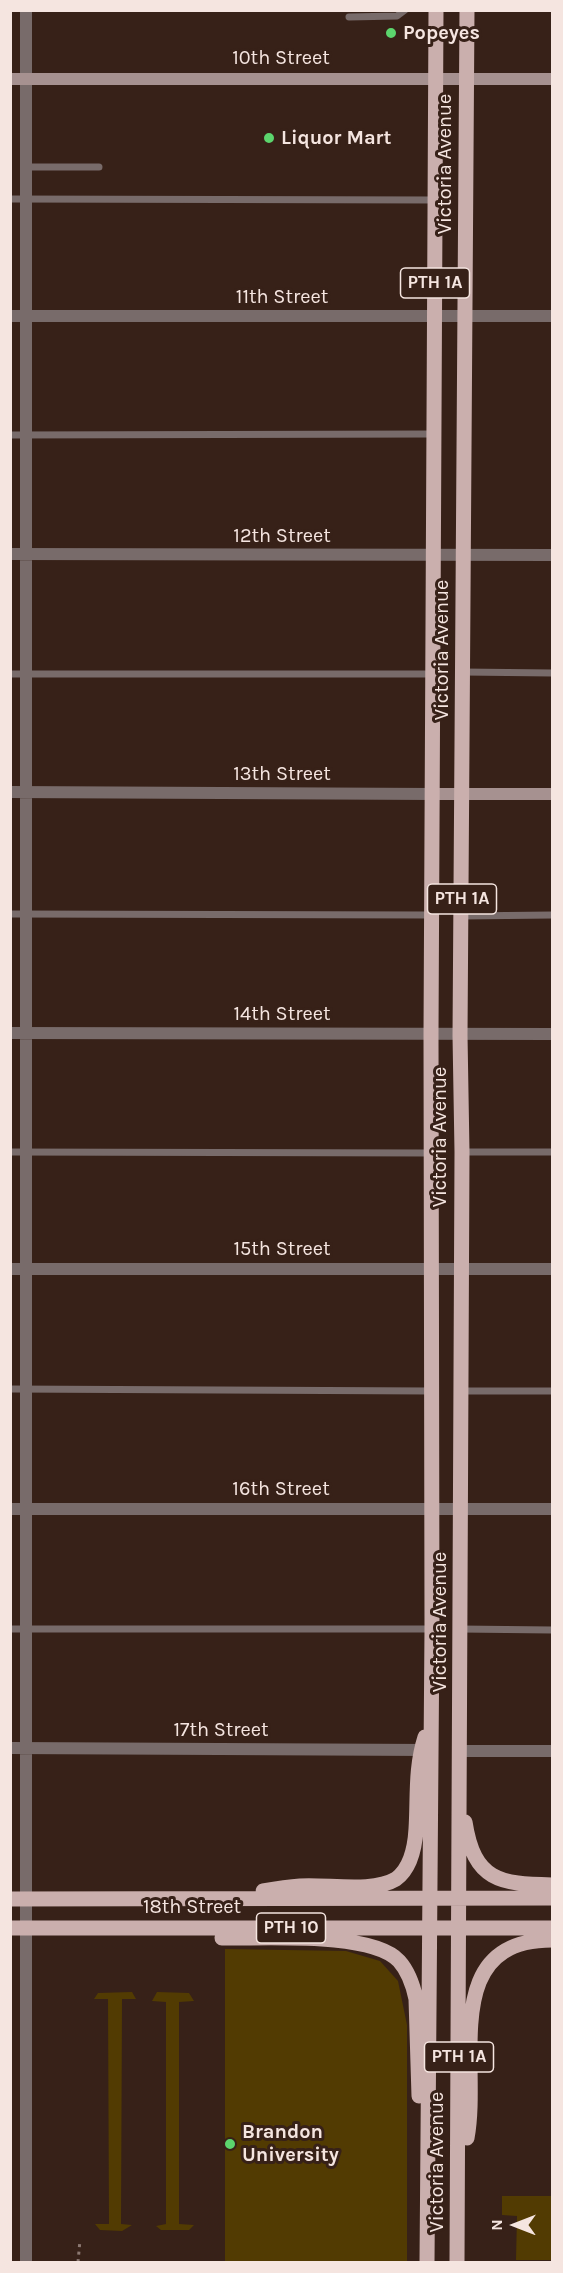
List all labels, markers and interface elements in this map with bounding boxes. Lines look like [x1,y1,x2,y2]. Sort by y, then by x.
place label: Popeyes [403,21,480,45]
marker: Popeyes [384,26,398,40]
street label: 10th Street [232,46,330,70]
street label: Victoria Avenue [433,94,457,234]
place label: Liquor Mart [281,126,391,150]
marker: Liquor Mart [262,131,276,145]
road number: PTH 1A [400,268,470,298]
street label: 11th Street [236,285,328,309]
street label: 12th Street [233,524,331,548]
street label: Victoria Avenue [430,580,454,720]
street label: 13th Street [233,762,331,786]
road number: PTH 1A [428,884,496,914]
street label: 14th Street [233,1002,331,1026]
street label: Victoria Avenue [428,1067,452,1207]
street label: 15th Street [233,1237,331,1261]
street label: 16th Street [232,1477,330,1501]
street label: Victoria Avenue [428,1552,452,1692]
street label: 17th Street [173,1718,269,1742]
street label: 18th Street [143,1895,241,1919]
road number: PTH 10 [256,1913,326,1943]
road number: PTH 1A [424,2042,494,2072]
street label: Victoria Avenue [425,2092,449,2232]
place label: Brandon University [242,2120,339,2167]
marker: Brandon University [223,2137,237,2151]
north arrow [485,2195,545,2255]
text: N [487,2219,506,2231]

